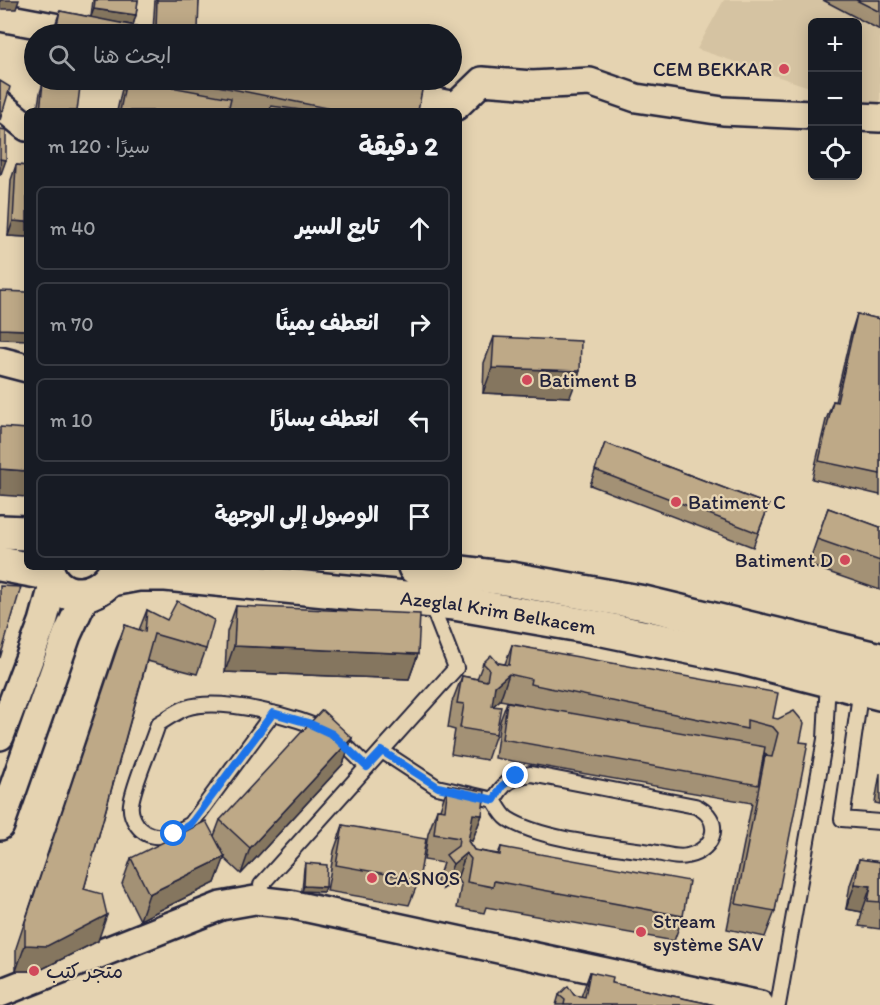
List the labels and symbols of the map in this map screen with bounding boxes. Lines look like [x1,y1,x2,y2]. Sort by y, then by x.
place label: CEM BEKKAR [653,57,772,81]
marker: CEM BEKKAR [777,62,791,76]
place label: Batiment B [539,368,637,392]
marker: Batiment B [520,373,534,387]
place label: Batiment C [688,490,786,514]
marker: Batiment C [669,495,683,509]
place label: Batiment D [735,548,833,572]
marker: Batiment D [838,553,852,567]
street label: Azeglal Krim Belkacem [399,586,598,640]
route end [502,762,528,788]
route start [160,820,186,846]
place label: CASNOS [384,866,460,890]
marker: CASNOS [365,871,379,885]
place label: Stream système SAV [653,909,764,956]
marker: Stream système SAV [634,925,648,939]
place label: متجر كتب [46,959,123,983]
marker: متجر كتب [27,964,41,978]

